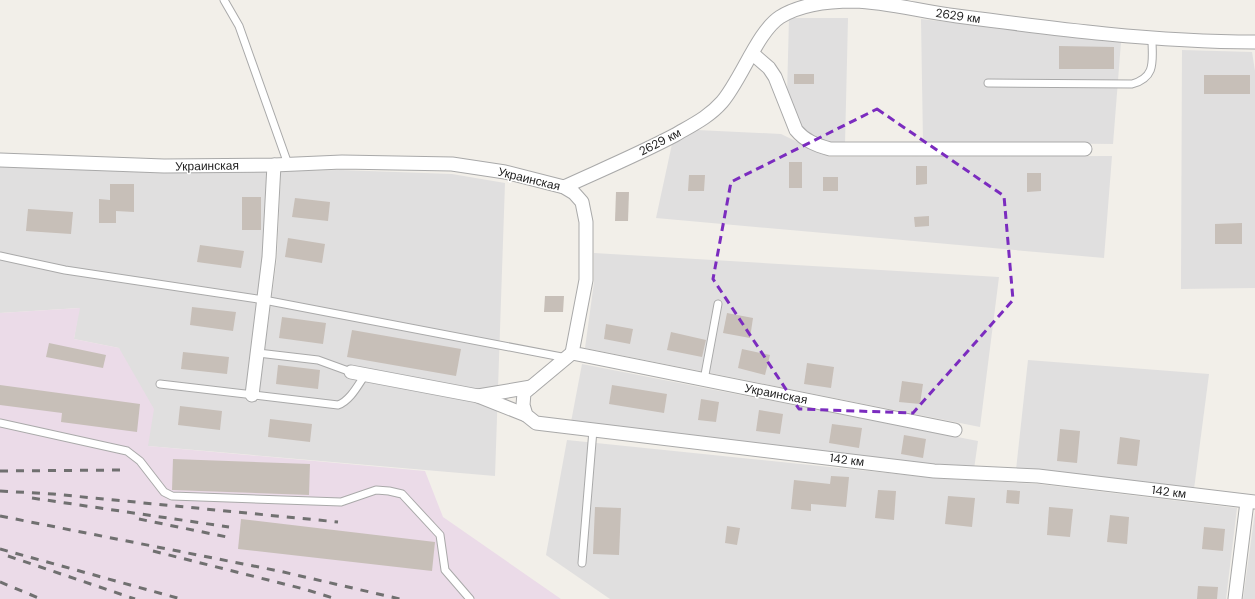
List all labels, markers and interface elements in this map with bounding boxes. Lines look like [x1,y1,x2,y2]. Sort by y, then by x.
street label: 2629 км [935,5,981,27]
street label: 2629 км [636,125,684,159]
street label: Украинская [175,157,239,175]
street label: Украинская [496,164,562,194]
street label: Украинская [743,380,809,408]
street label: 142 км [829,450,865,470]
street label: 142 км [1151,482,1187,502]

